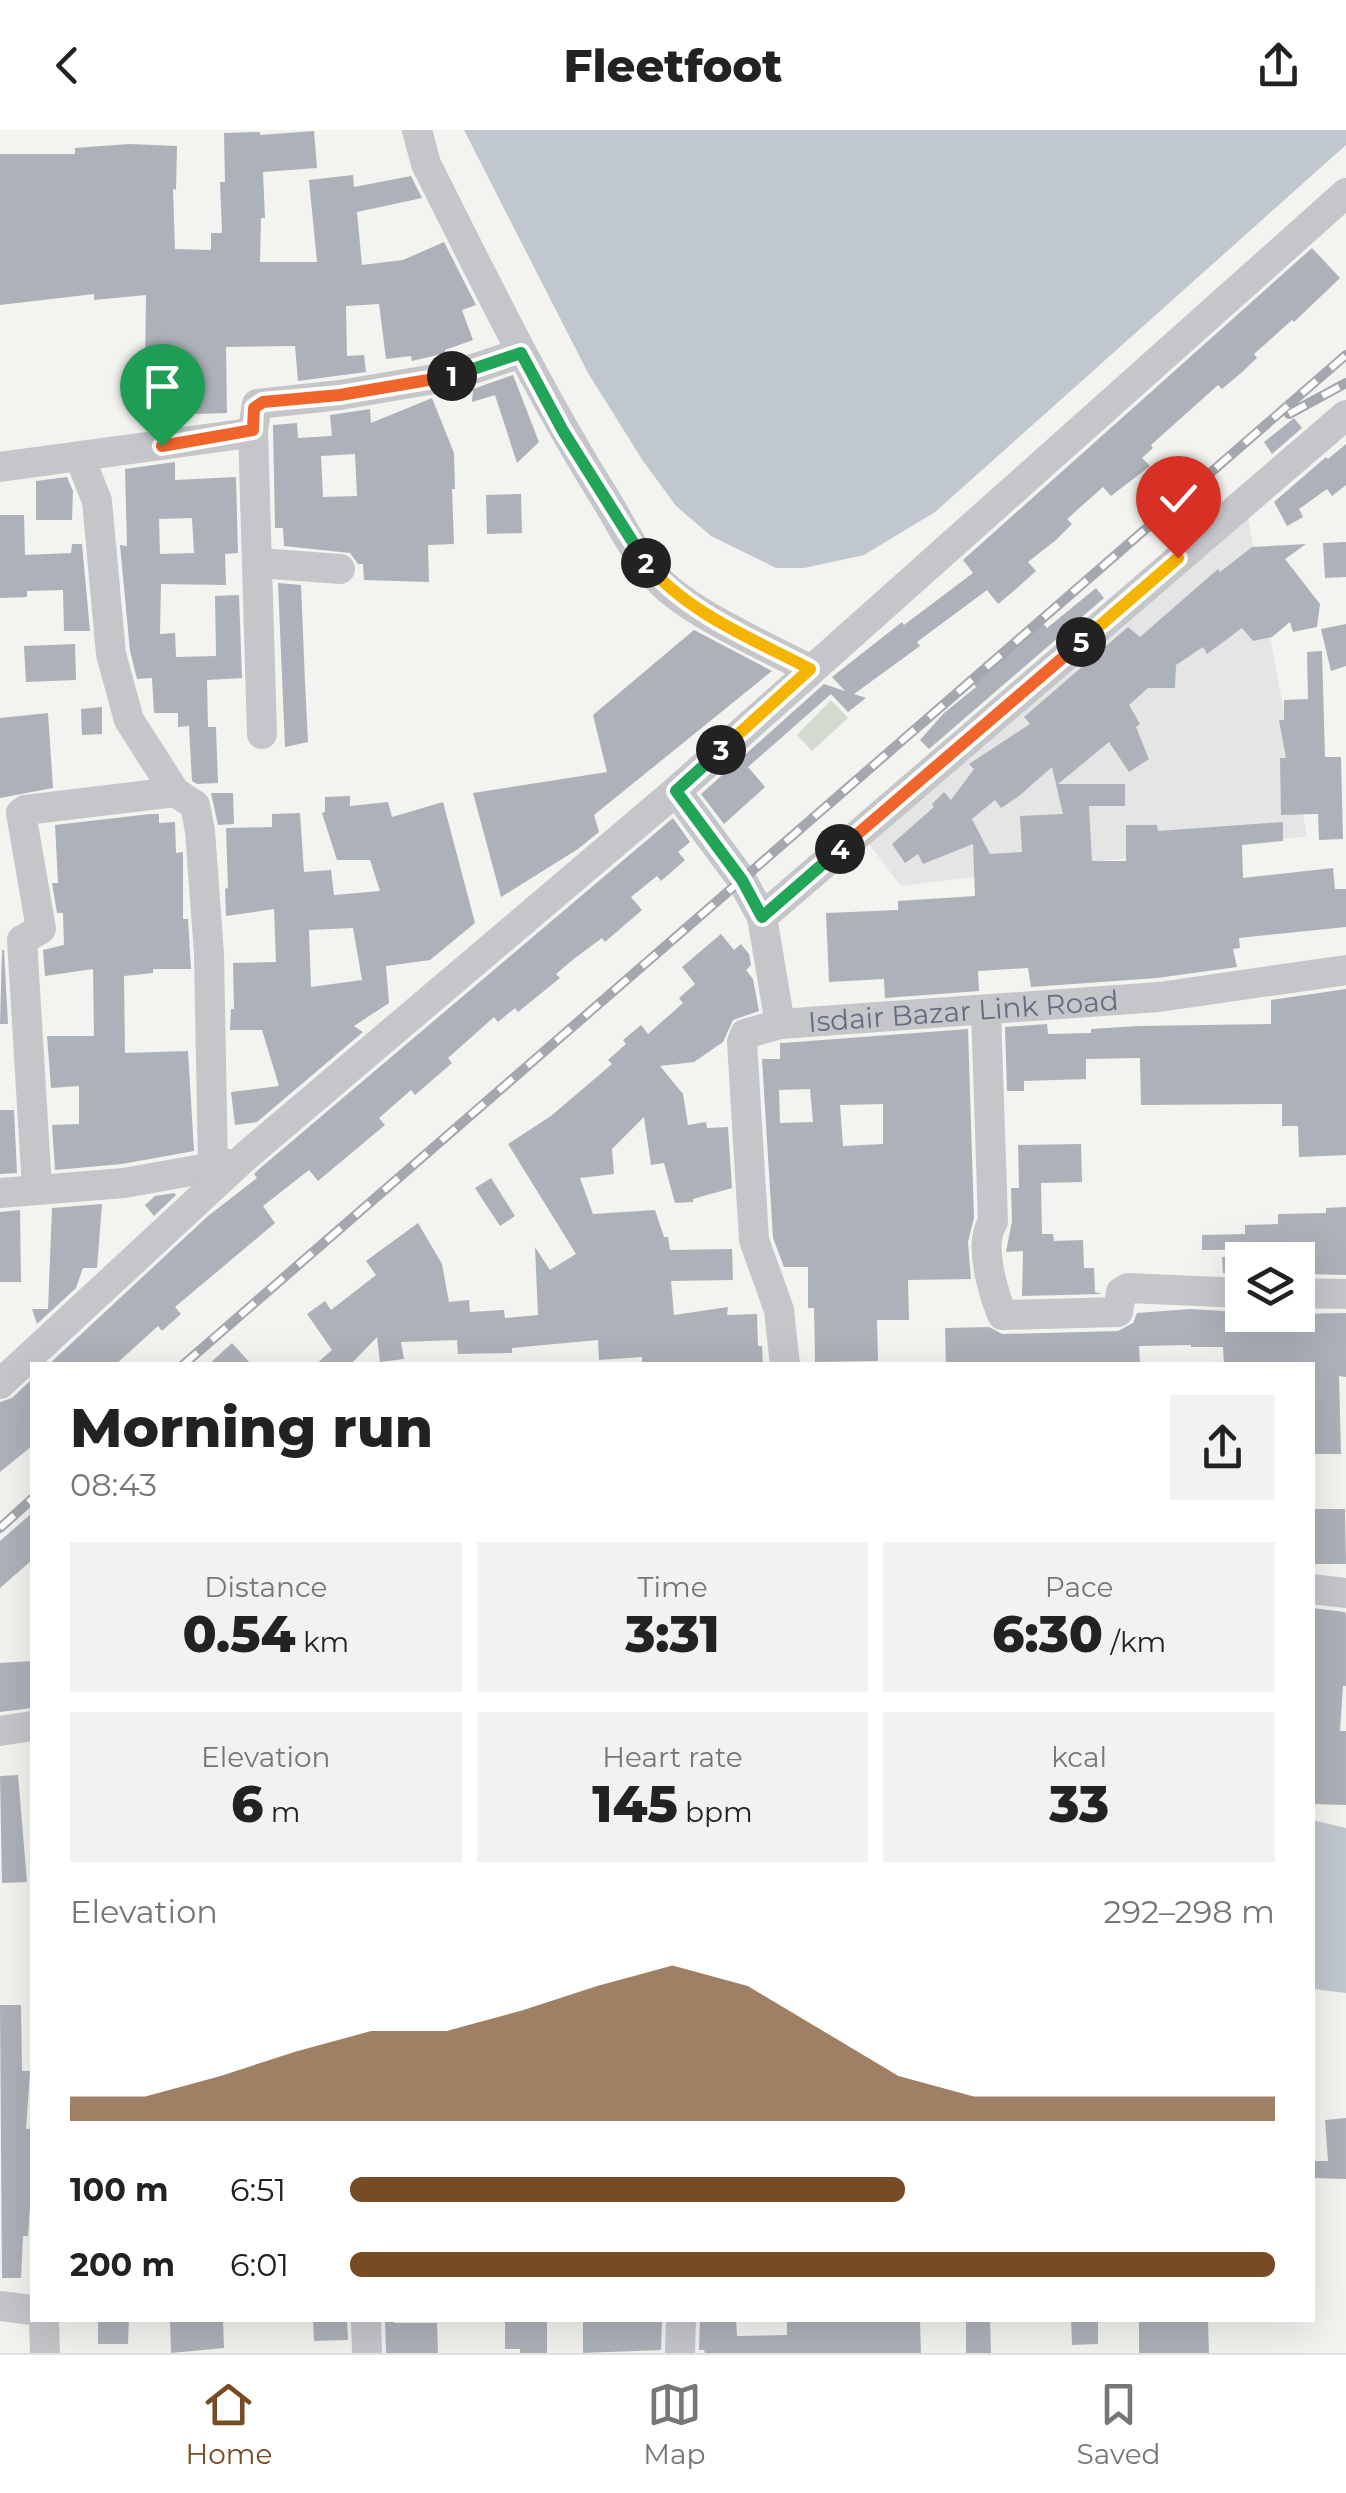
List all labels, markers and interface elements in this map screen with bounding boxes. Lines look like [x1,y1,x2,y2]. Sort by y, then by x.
icon: back [40,38,95,93]
text: Fleetfoot [564,38,782,93]
icon: share [1251,38,1306,93]
pin [120,344,205,447]
pin: 1 [427,351,477,401]
icon: arrive [135,359,190,414]
text: 1 [447,359,457,393]
pin [1136,456,1221,559]
icon: check [1151,471,1206,526]
pin: 2 [621,538,671,588]
text: 2 [638,546,654,580]
pin: 5 [1056,617,1106,667]
text: 5 [1073,625,1089,659]
pin: 3 [696,725,746,775]
text: 3 [713,733,729,767]
pin: 4 [815,824,865,874]
text: 4 [830,832,850,866]
street label: Isdair Bazar Link Road [807,983,1120,1039]
map controls [1225,1242,1315,1332]
button: layers [1225,1242,1315,1332]
text: Morning run [70,1394,433,1461]
button: share [1170,1395,1275,1500]
text: 08:43 [70,1465,157,1504]
text: Distance [204,1570,327,1604]
text: Time [637,1570,708,1604]
text: Pace [1045,1570,1113,1604]
text: 0.54 [183,1604,296,1665]
text: 3:31 [625,1604,720,1665]
text: 6:30 [992,1604,1103,1665]
text: km [296,1625,349,1659]
text: /km [1103,1625,1166,1659]
text: Elevation [201,1740,331,1774]
text: Heart rate [602,1740,743,1774]
text: kcal [1051,1740,1107,1774]
text: 6 [231,1774,264,1835]
text: 145 [592,1774,678,1835]
text: 33 [1049,1774,1109,1835]
text: m [264,1795,301,1829]
text: bpm [678,1795,753,1829]
text: Elevation [70,1892,218,1931]
text: 292–298 m [1103,1892,1275,1931]
text: 100 m [70,2170,169,2209]
text: 6:51 [230,2170,286,2209]
text: 200 m [70,2245,175,2284]
text: 6:01 [230,2245,289,2284]
tab: Home [185,2377,272,2471]
tab: Map [643,2377,706,2471]
tab: Saved [1076,2377,1161,2471]

